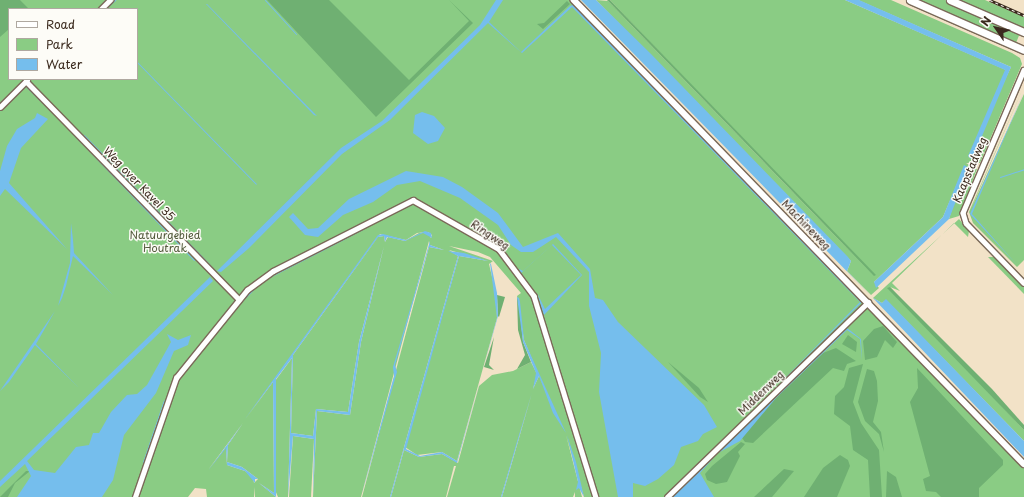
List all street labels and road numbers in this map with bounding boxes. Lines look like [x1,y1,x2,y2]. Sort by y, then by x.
street label: Kaapstadweg [950,135,990,205]
street label: Weg over Kavel 35 [100,144,178,224]
street label: Machineweg [779,197,833,253]
street label: Ringweg [468,217,512,253]
street label: Middenweg [735,368,787,418]

